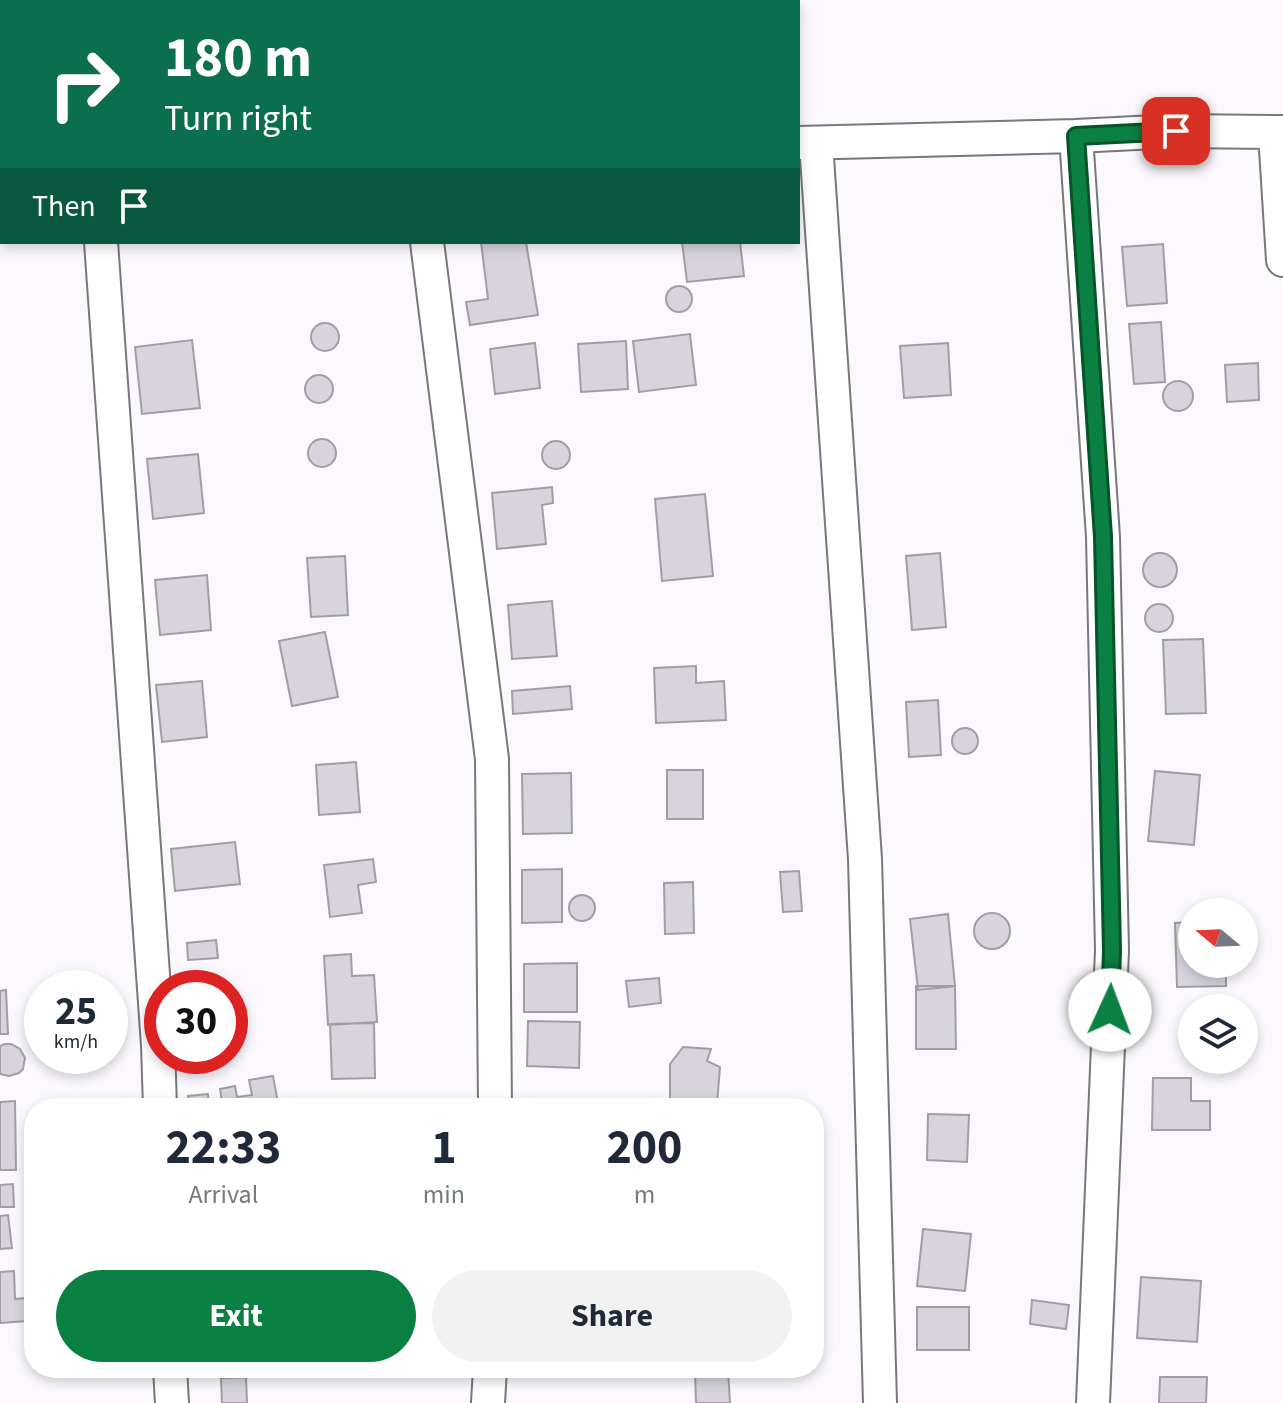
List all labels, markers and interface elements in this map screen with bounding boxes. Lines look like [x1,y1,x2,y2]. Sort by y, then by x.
text: 180 m [164,19,312,98]
icon: right [32,32,136,136]
text: Turn right [164,93,312,144]
pin [1142,97,1210,165]
icon: arrive [1154,109,1198,153]
icon: arrive [112,184,156,228]
text: Then [32,185,96,228]
north arrow [1178,898,1258,978]
map controls [1178,898,1258,1074]
position arrow [1068,968,1152,1052]
speed limit sign: 30 [144,970,248,1074]
text: 25 [55,983,97,1040]
button: layers [1178,994,1258,1074]
text: km/h [54,1028,98,1056]
text: 22:33 [165,1114,281,1182]
text: 1 [431,1114,457,1182]
text: 200 [606,1114,682,1182]
text: Arrival [188,1176,258,1213]
text: min [423,1176,465,1213]
text: m [634,1176,655,1213]
button: Exit [56,1270,416,1362]
button: Share [432,1270,792,1362]

